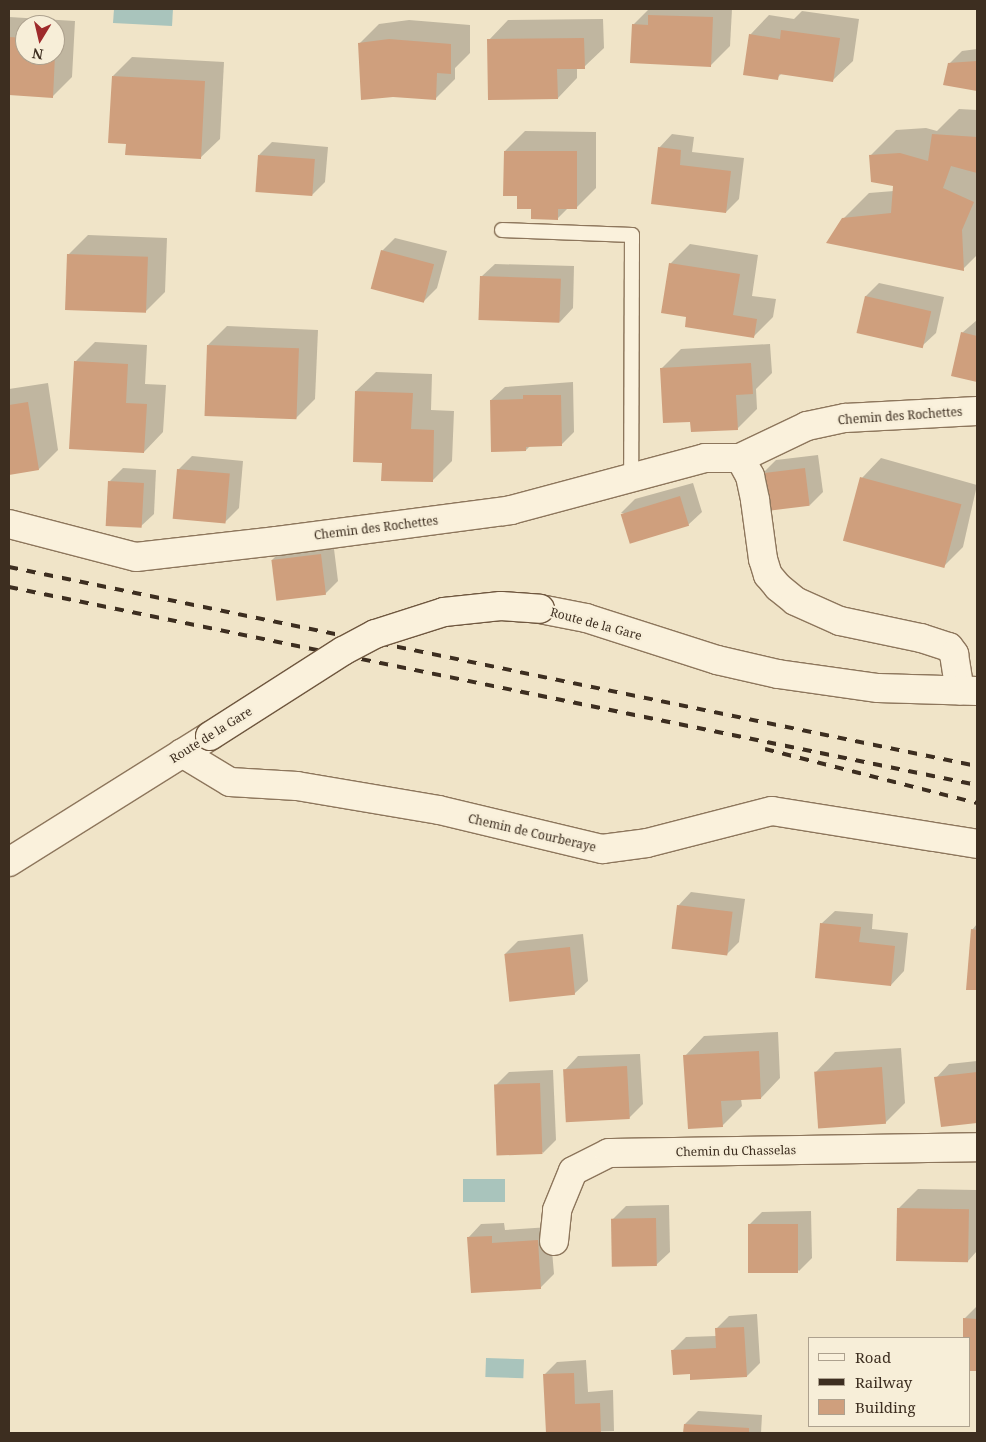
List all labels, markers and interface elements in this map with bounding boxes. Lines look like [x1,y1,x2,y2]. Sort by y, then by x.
north arrow [15,15,65,65]
text: N [31,44,45,65]
street label: Chemin des Rochettes [837,404,963,428]
street label: Chemin des Rochettes [313,513,439,543]
street label: Route de la Gare [549,605,643,643]
street label: Route de la Gare [167,704,255,766]
street label: Chemin de Courberaye [467,811,597,855]
street label: Chemin du Chasselas [676,1143,796,1159]
legend [808,1337,971,1427]
text: Road [855,1347,891,1367]
text: Railway [855,1372,912,1392]
text: Building [855,1397,916,1417]

